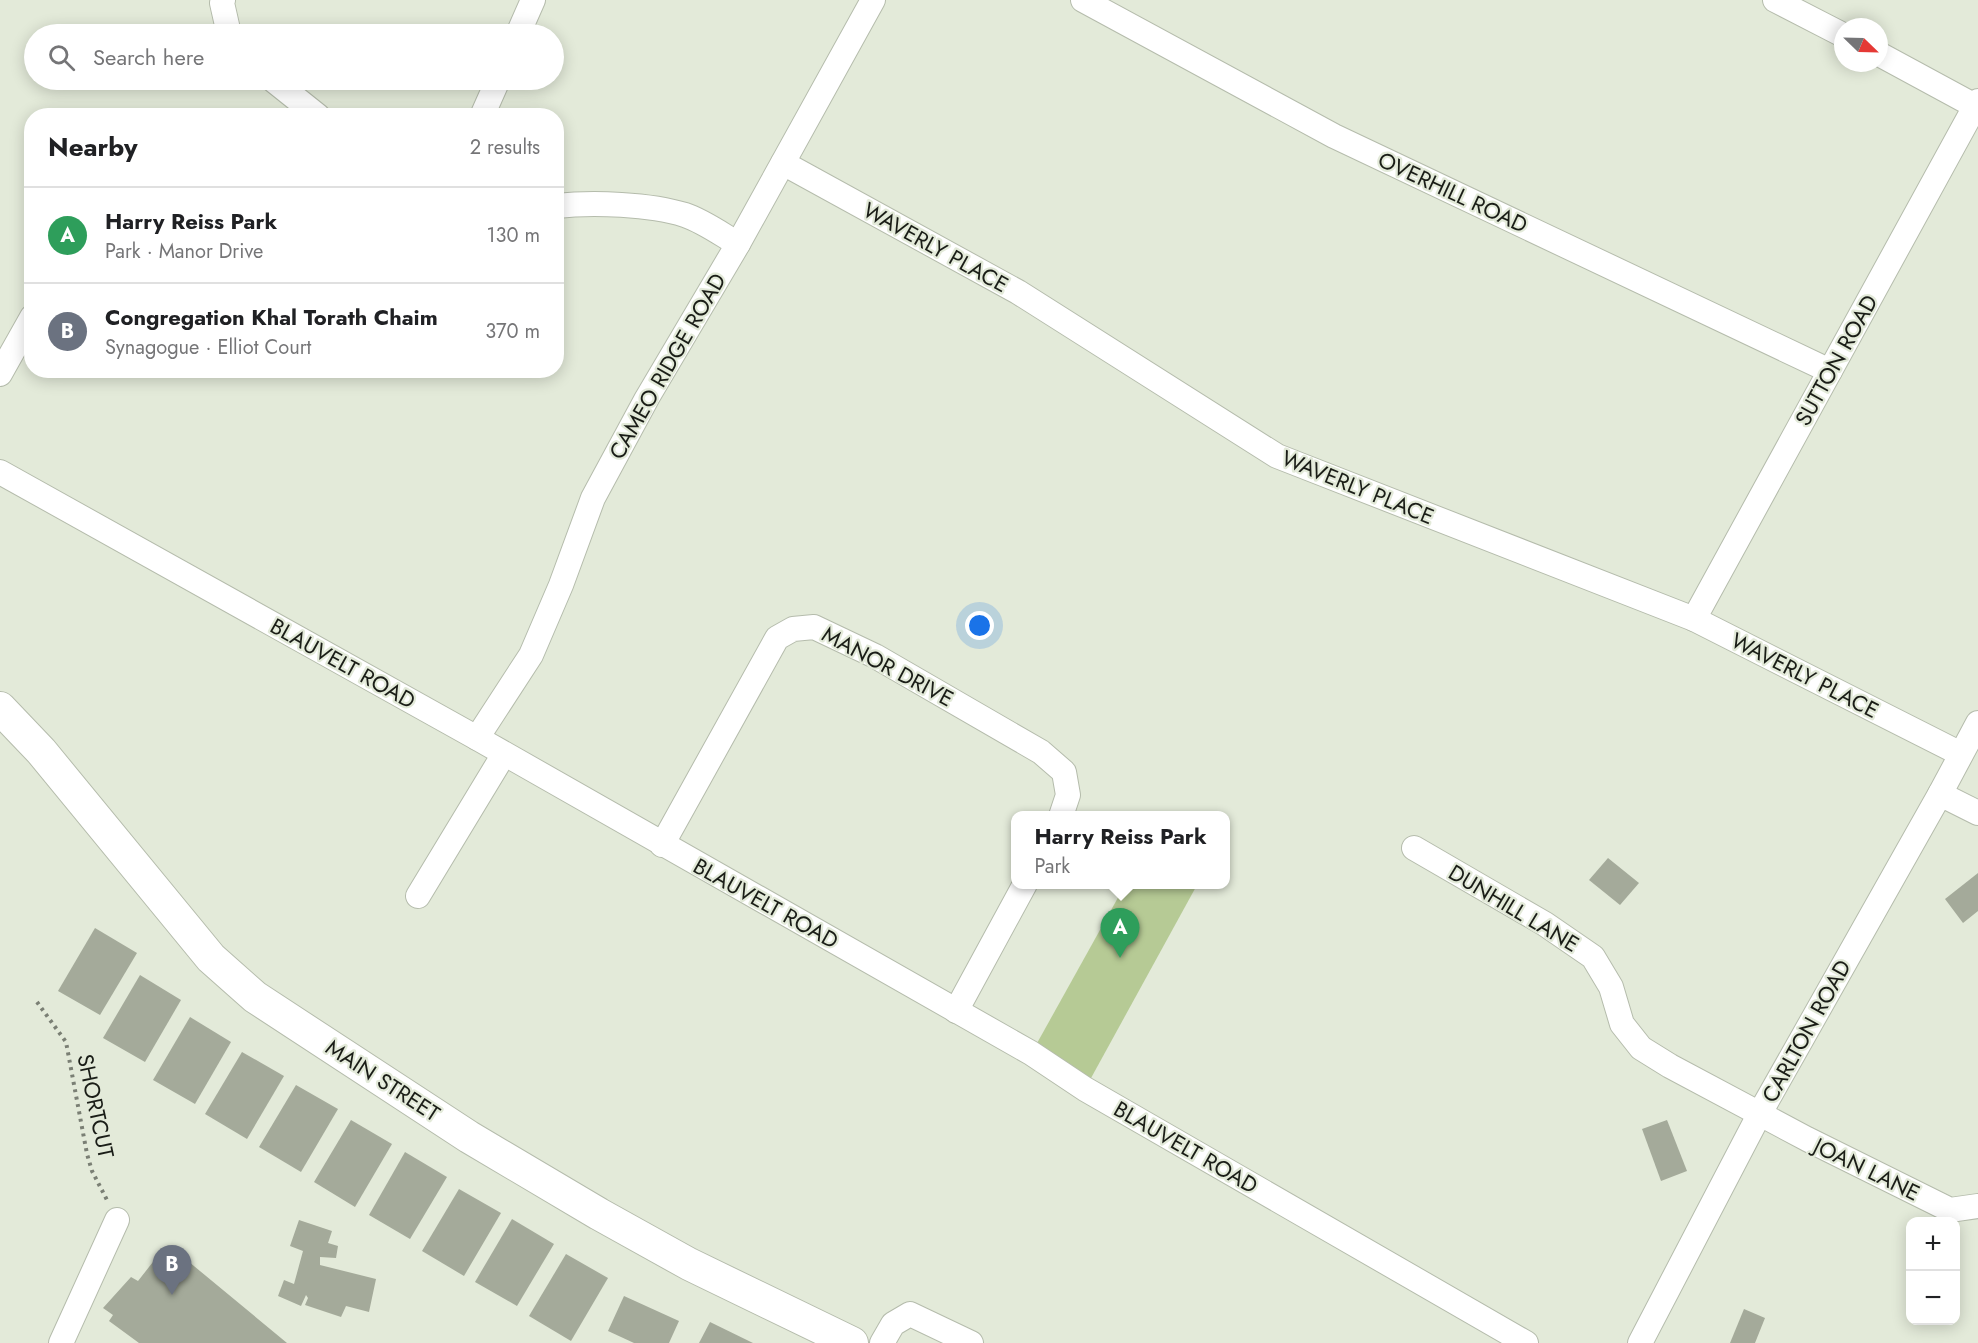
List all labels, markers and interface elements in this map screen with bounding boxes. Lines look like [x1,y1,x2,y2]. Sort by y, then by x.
north arrow [1834,18,1888,72]
search box [24,24,564,90]
icon: search [45,41,78,74]
text: Search here [93,41,204,73]
text: Nearby [48,128,137,166]
text: 2 results [470,133,540,162]
street label: OVERHILL ROAD [1373,143,1533,241]
street label: WAVERLY PLACE [857,194,1015,300]
text: Harry Reiss Park [105,205,277,237]
text: A [60,221,75,250]
text: 130 m [486,221,540,250]
text: Park · Manor Drive [105,237,263,266]
street label: CAMEO RIDGE ROAD [601,267,733,465]
street label: SUTTON ROAD [1787,289,1885,431]
text: Congregation Khal Torath Chaim [105,301,438,333]
text: B [61,317,74,346]
text: 370 m [485,317,540,346]
text: Synagogue · Elliot Court [105,333,311,362]
street label: WAVERLY PLACE [1277,442,1439,532]
street label: BLAUVELT ROAD [265,610,421,716]
your location [965,611,994,640]
street label: MANOR DRIVE [816,618,960,714]
street label: WAVERLY PLACE [1726,624,1884,726]
popup [1011,811,1230,889]
text: Harry Reiss Park [1034,820,1207,852]
street label: BLAUVELT ROAD [688,850,844,956]
text: Park [1034,852,1070,881]
street label: DUNHILL LANE [1443,856,1585,960]
pin: A [1100,908,1140,958]
street label: CARLTON ROAD [1754,954,1858,1108]
street label: MAIN STREET [320,1031,447,1129]
street label: SHORTCUT [69,1051,123,1162]
street label: BLAUVELT ROAD [1108,1093,1264,1201]
street label: JOAN LANE [1806,1128,1925,1208]
map controls [1906,1217,1960,1325]
button: + [1906,1217,1960,1271]
pin: B [152,1246,192,1295]
button: − [1906,1271,1960,1325]

